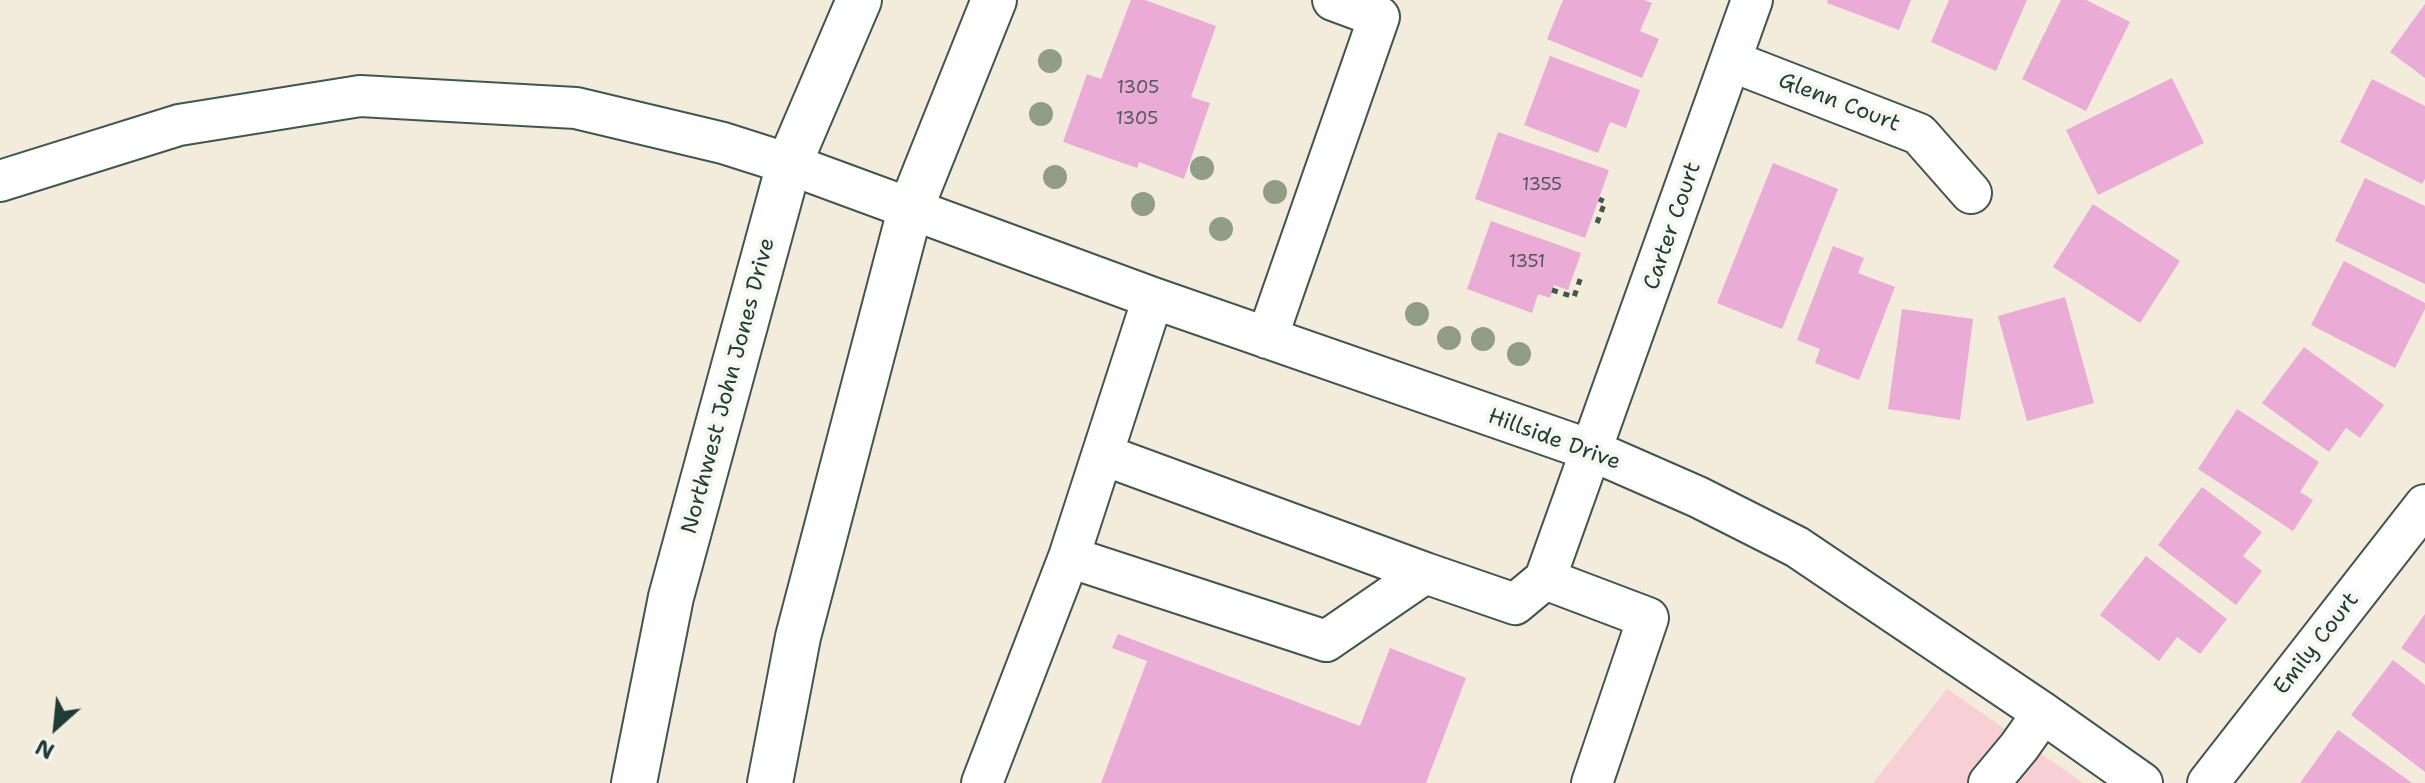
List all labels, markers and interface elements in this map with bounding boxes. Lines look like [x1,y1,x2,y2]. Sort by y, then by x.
street label: Glenn Court [1775,68,1903,138]
house number: 1305 [1117,77,1159,99]
house number: 1305 [1116,108,1158,130]
street label: Carter Court [1639,159,1707,293]
house number: 1355 [1522,174,1562,196]
street label: Northwest John Jones Drive [677,235,781,537]
house number: 1351 [1509,251,1545,273]
street label: Hillside Drive [1484,404,1624,476]
street label: Emily Court [2269,588,2365,700]
north arrow [16,687,96,767]
text: N [31,732,59,766]

